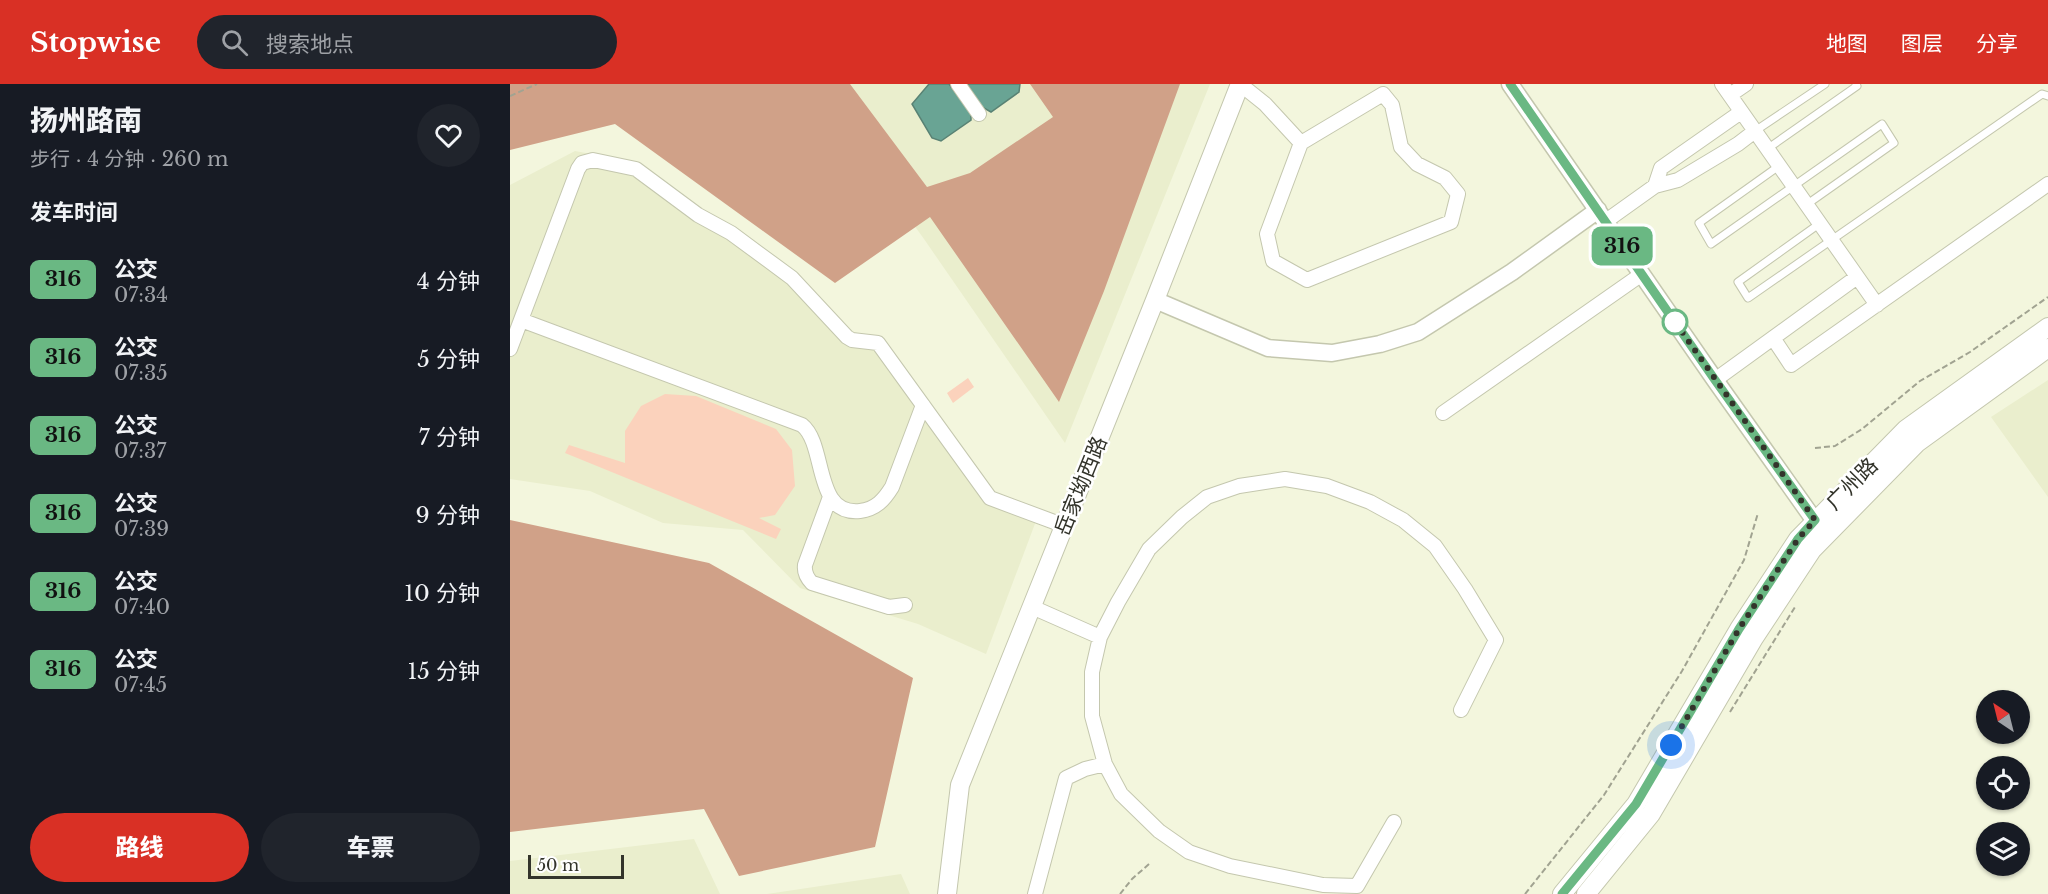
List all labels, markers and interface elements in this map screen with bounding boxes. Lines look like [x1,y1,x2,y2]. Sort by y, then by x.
search box [197,15,617,69]
text: Stopwise [30,25,161,60]
icon: search [218,26,251,59]
text: 搜索地点 [266,31,354,58]
text: 地图 [1826,31,1868,57]
text: 图层 [1901,31,1943,57]
text: 分享 [1976,31,2018,57]
text: 扬州路南 [30,103,142,138]
button: heart [417,104,480,167]
text: 步行 · 4 分钟 · 260 m [30,147,228,171]
text: 发车时间 [30,199,118,226]
line badge: 316 [1588,226,1656,266]
text: 316 [1604,233,1640,259]
text: 公交 [114,256,158,283]
text: 316 [45,266,81,292]
text: 4 分钟 [417,268,480,295]
text: 07:34 [114,283,168,307]
unlabelled marker [1662,309,1688,335]
text: 公交 [114,334,158,361]
text: 316 [45,344,81,370]
text: 5 分钟 [417,346,480,373]
text: 07:35 [114,361,168,385]
text: 公交 [114,412,158,439]
text: 316 [45,422,81,448]
text: 7 分钟 [419,424,480,451]
street label: 岳家坳西路 [1049,432,1113,540]
text: 07:37 [114,439,166,463]
street label: 广州路 [1821,453,1883,515]
text: 公交 [114,490,158,517]
text: 316 [45,500,81,526]
text: 9 分钟 [416,502,480,529]
text: 07:39 [114,517,169,541]
text: 公交 [114,568,158,595]
text: 316 [45,578,81,604]
text: 10 分钟 [404,580,480,607]
text: 07:40 [114,595,170,619]
text: 公交 [114,646,158,673]
text: 316 [45,656,81,682]
text: 15 分钟 [407,658,480,685]
text: 07:45 [114,673,167,697]
north arrow [1976,690,2030,744]
map controls [1976,690,2030,876]
your location [1656,730,1686,760]
button: locate [1976,756,2030,810]
button: 路线 [30,813,249,882]
button: 车票 [261,813,480,882]
button: layers [1976,822,2030,876]
scale bar [528,852,624,880]
text: 50 m [537,855,579,875]

